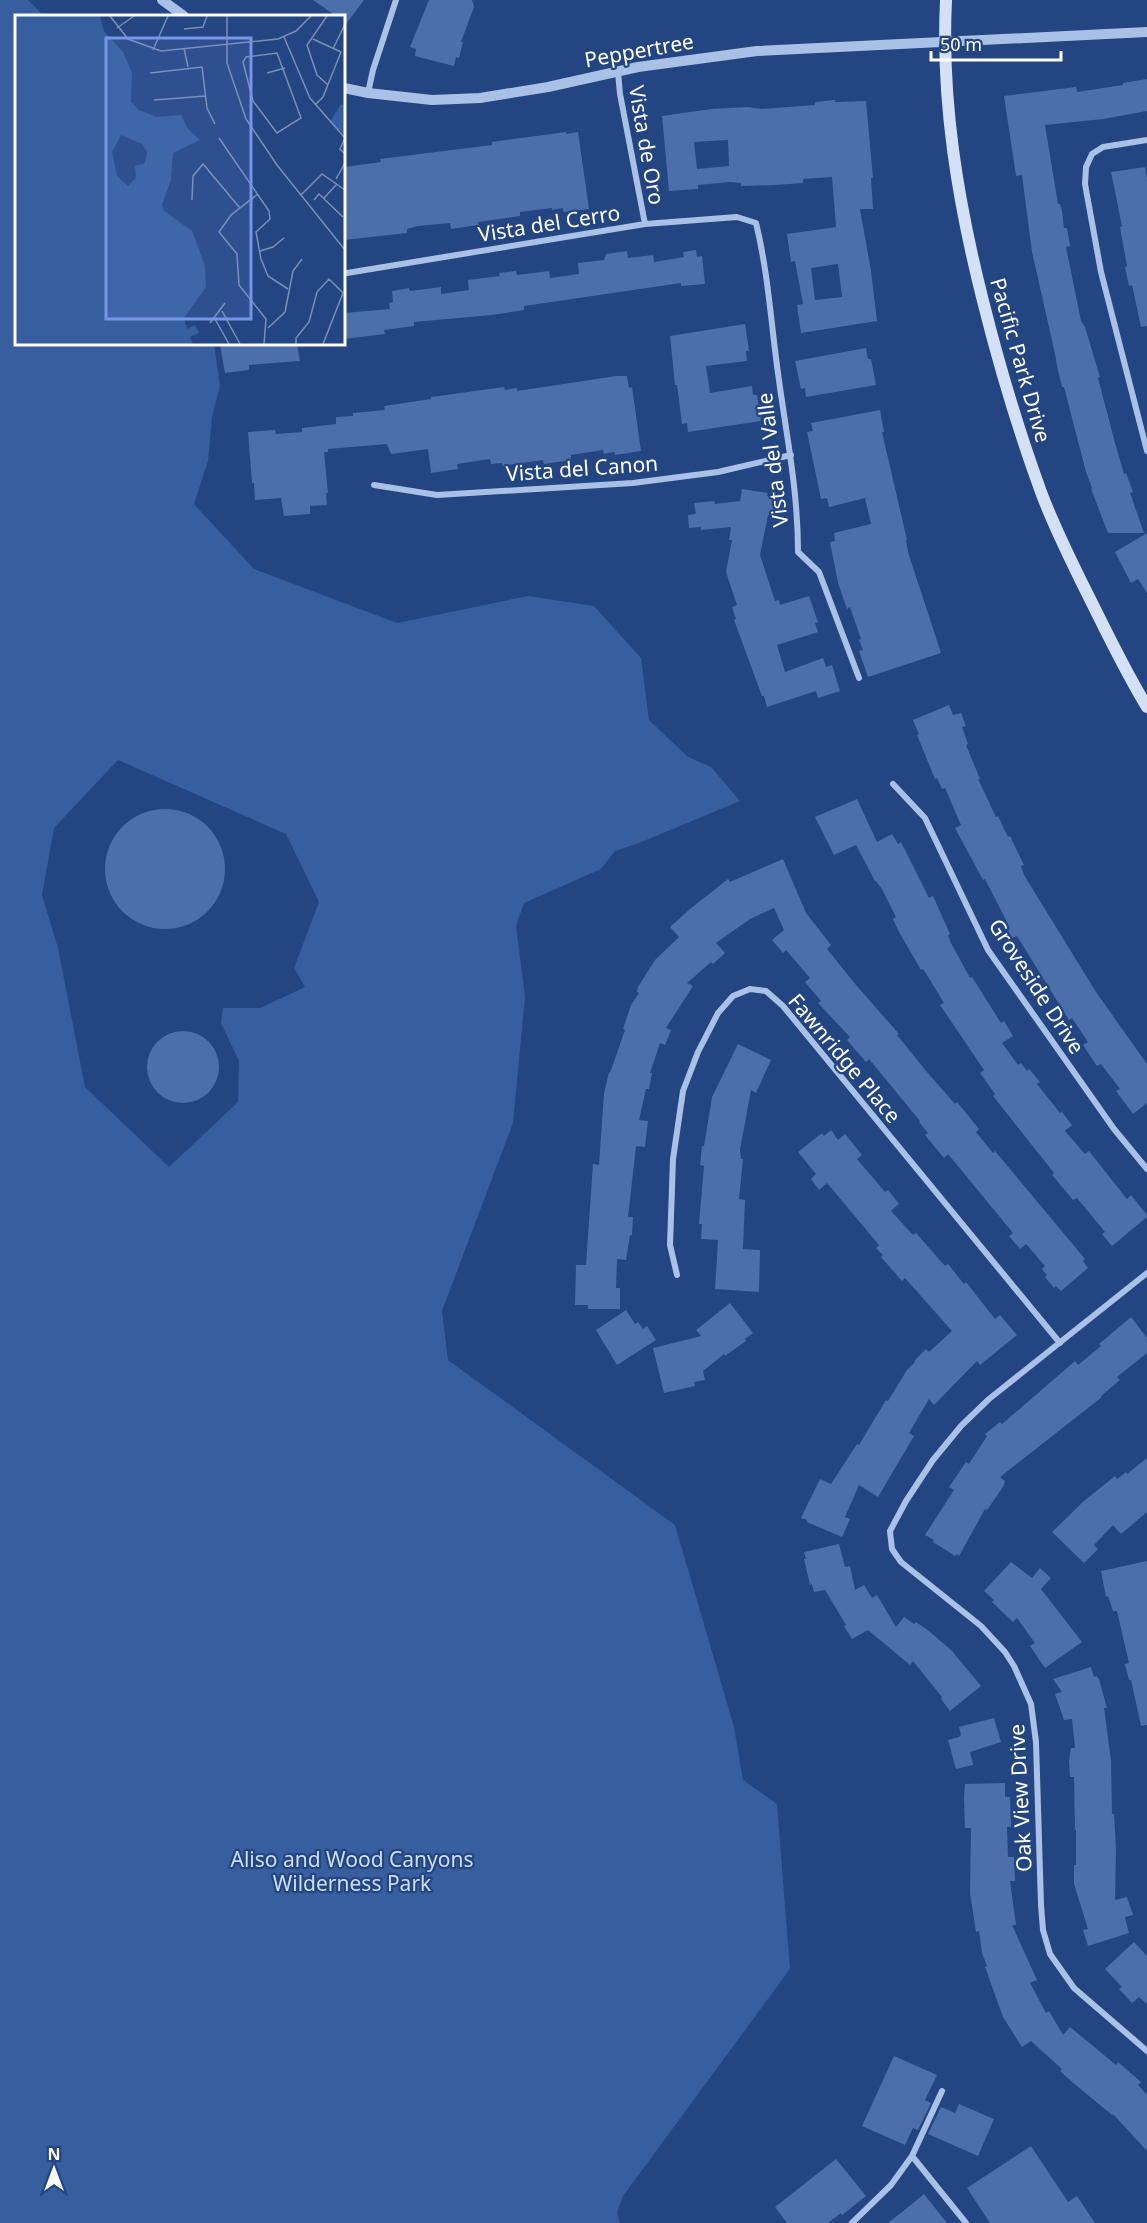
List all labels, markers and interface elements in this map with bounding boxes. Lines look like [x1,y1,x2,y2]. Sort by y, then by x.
inset map [15,15,345,345]
scale bar [931,24,1062,62]
street label: Peppertree [582,27,696,73]
text: 50 m [940,32,982,56]
street label: Vista de Oro [623,83,671,207]
street label: Vista del Cerro [476,198,622,248]
street label: Pacific Park Drive [984,274,1058,446]
street label: Vista del Valle [750,391,794,529]
street label: Vista del Canon [505,449,659,487]
street label: Groveside Drive [983,913,1091,1059]
street label: Fawnridge Place [782,987,908,1129]
street label: Oak View Drive [1002,1723,1038,1873]
park label: Aliso and Wood Canyons Wilderness Park [231,1845,474,1897]
north arrow [24,2139,84,2199]
text: N [47,2143,61,2165]

